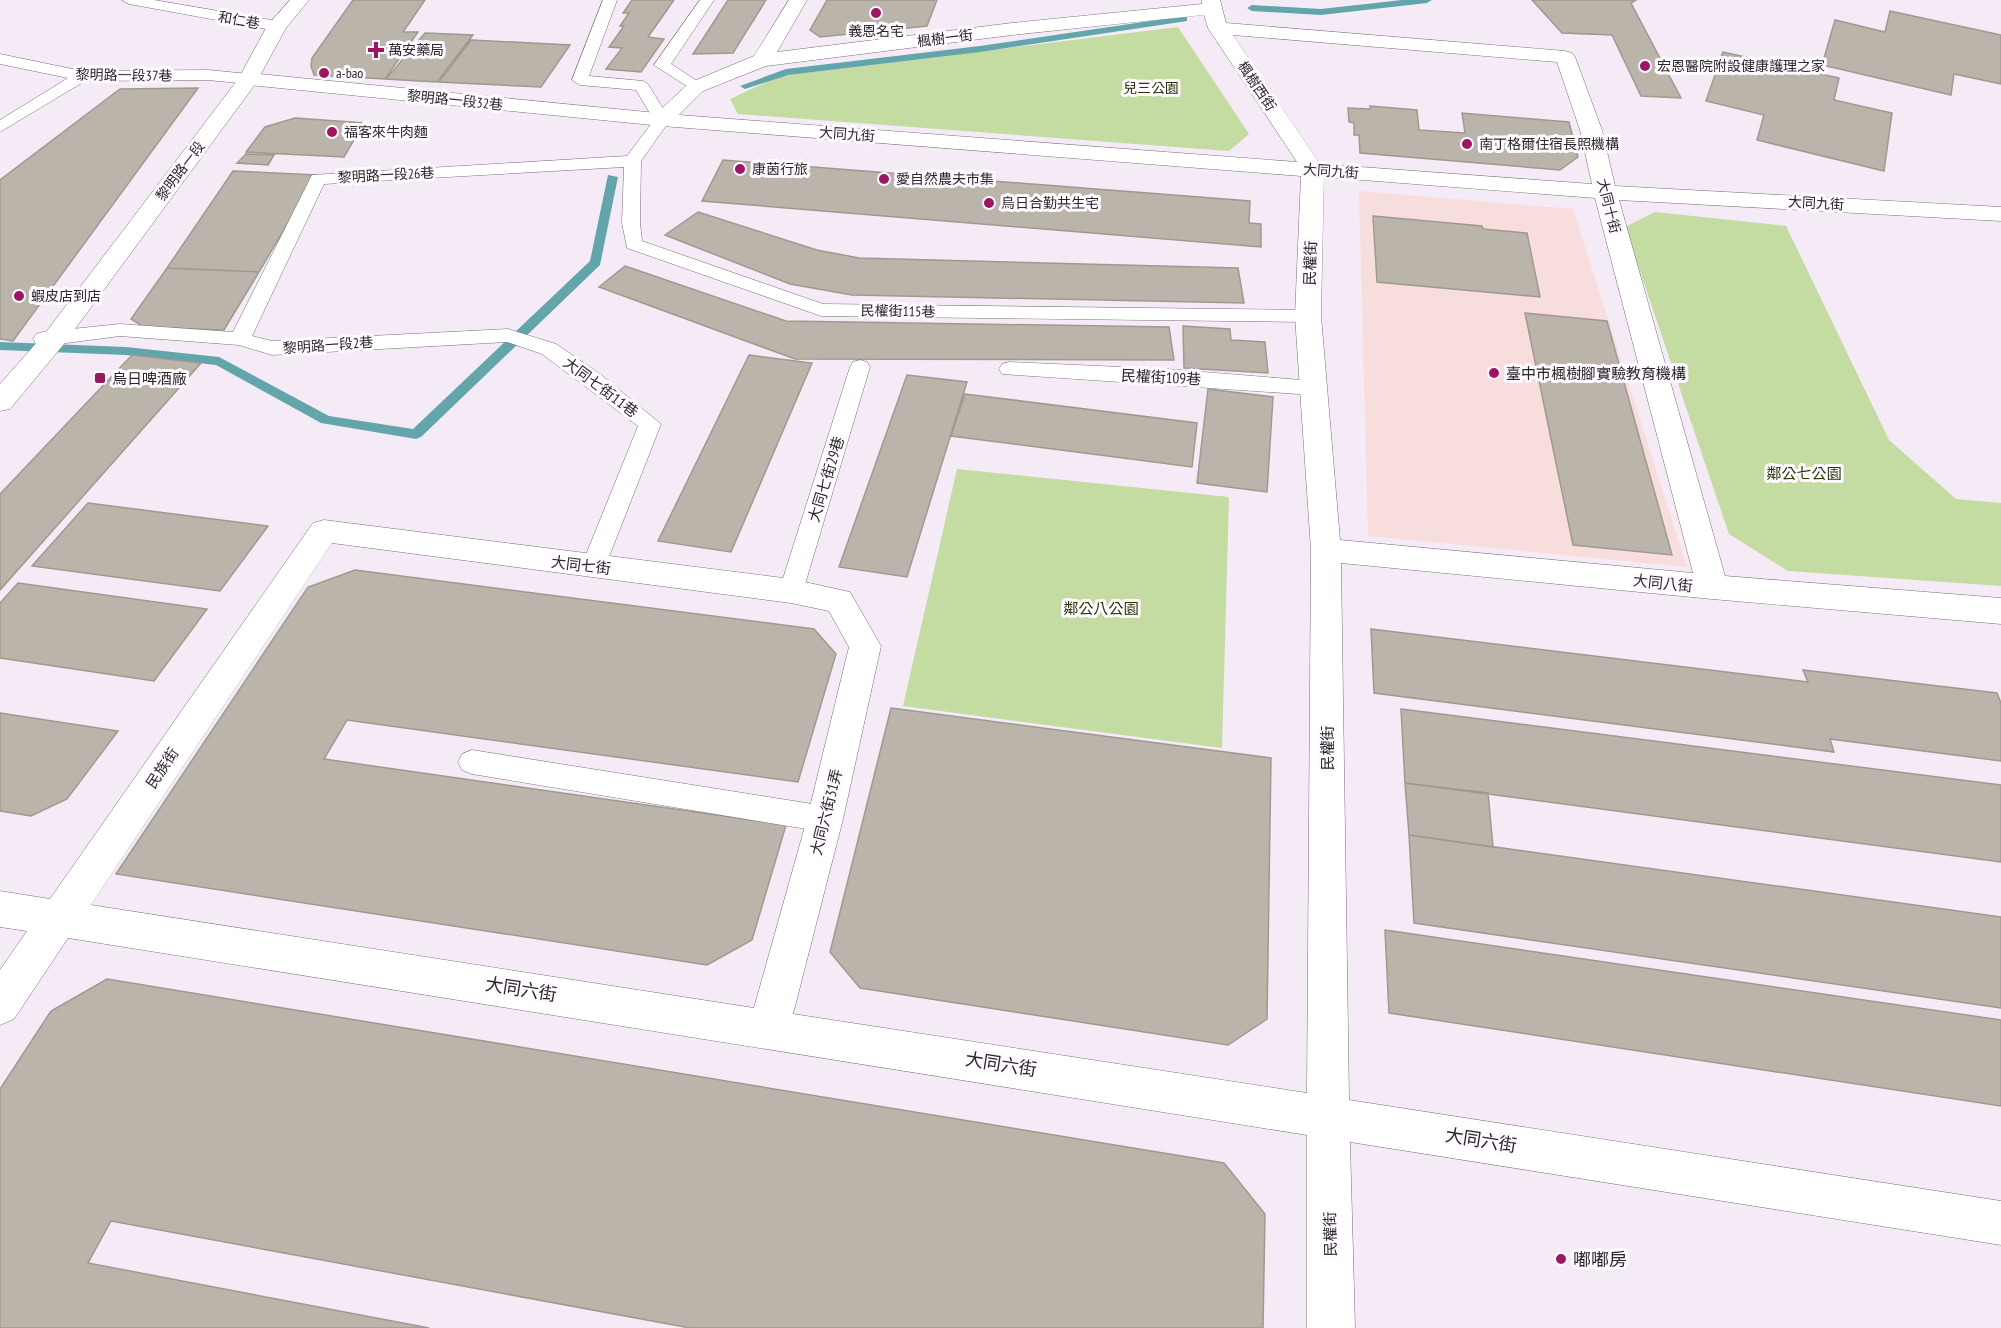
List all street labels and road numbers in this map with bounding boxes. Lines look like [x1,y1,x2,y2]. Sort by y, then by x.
street label: 和仁巷 [217,7,261,33]
street label: 楓樹一街 [916,26,974,50]
street label: 楓樹西街 [1234,58,1280,114]
street label: 黎明路一段37巷 [76,65,172,85]
street label: 黎明路一段32巷 [406,86,504,114]
street label: 大同九街 [818,123,876,145]
street label: 黎明路一段 [152,138,208,204]
street label: 大同九街 [1302,160,1360,182]
street label: 黎明路一段26巷 [337,163,435,187]
street label: 大同十街 [1593,177,1625,235]
street label: 大同九街 [1788,193,1844,213]
street label: 民權街 [1300,240,1320,286]
street label: 民權街115巷 [860,301,936,321]
street label: 黎明路一段2巷 [282,333,374,357]
street label: 大同七街11巷 [560,353,642,421]
street label: 民權街109巷 [1120,365,1202,389]
street label: 大同七街29巷 [804,434,848,524]
street label: 大同七街 [550,552,612,578]
street label: 大同八街 [1632,570,1694,596]
street label: 民權街 [1318,725,1337,771]
street label: 民族街 [142,744,182,792]
street label: 大同六街31弄 [806,767,846,857]
street label: 大同六街 [484,972,558,1006]
street label: 大同六街 [964,1047,1038,1081]
street label: 大同六街 [1444,1123,1518,1157]
street label: 民權街 [1320,1211,1340,1257]

